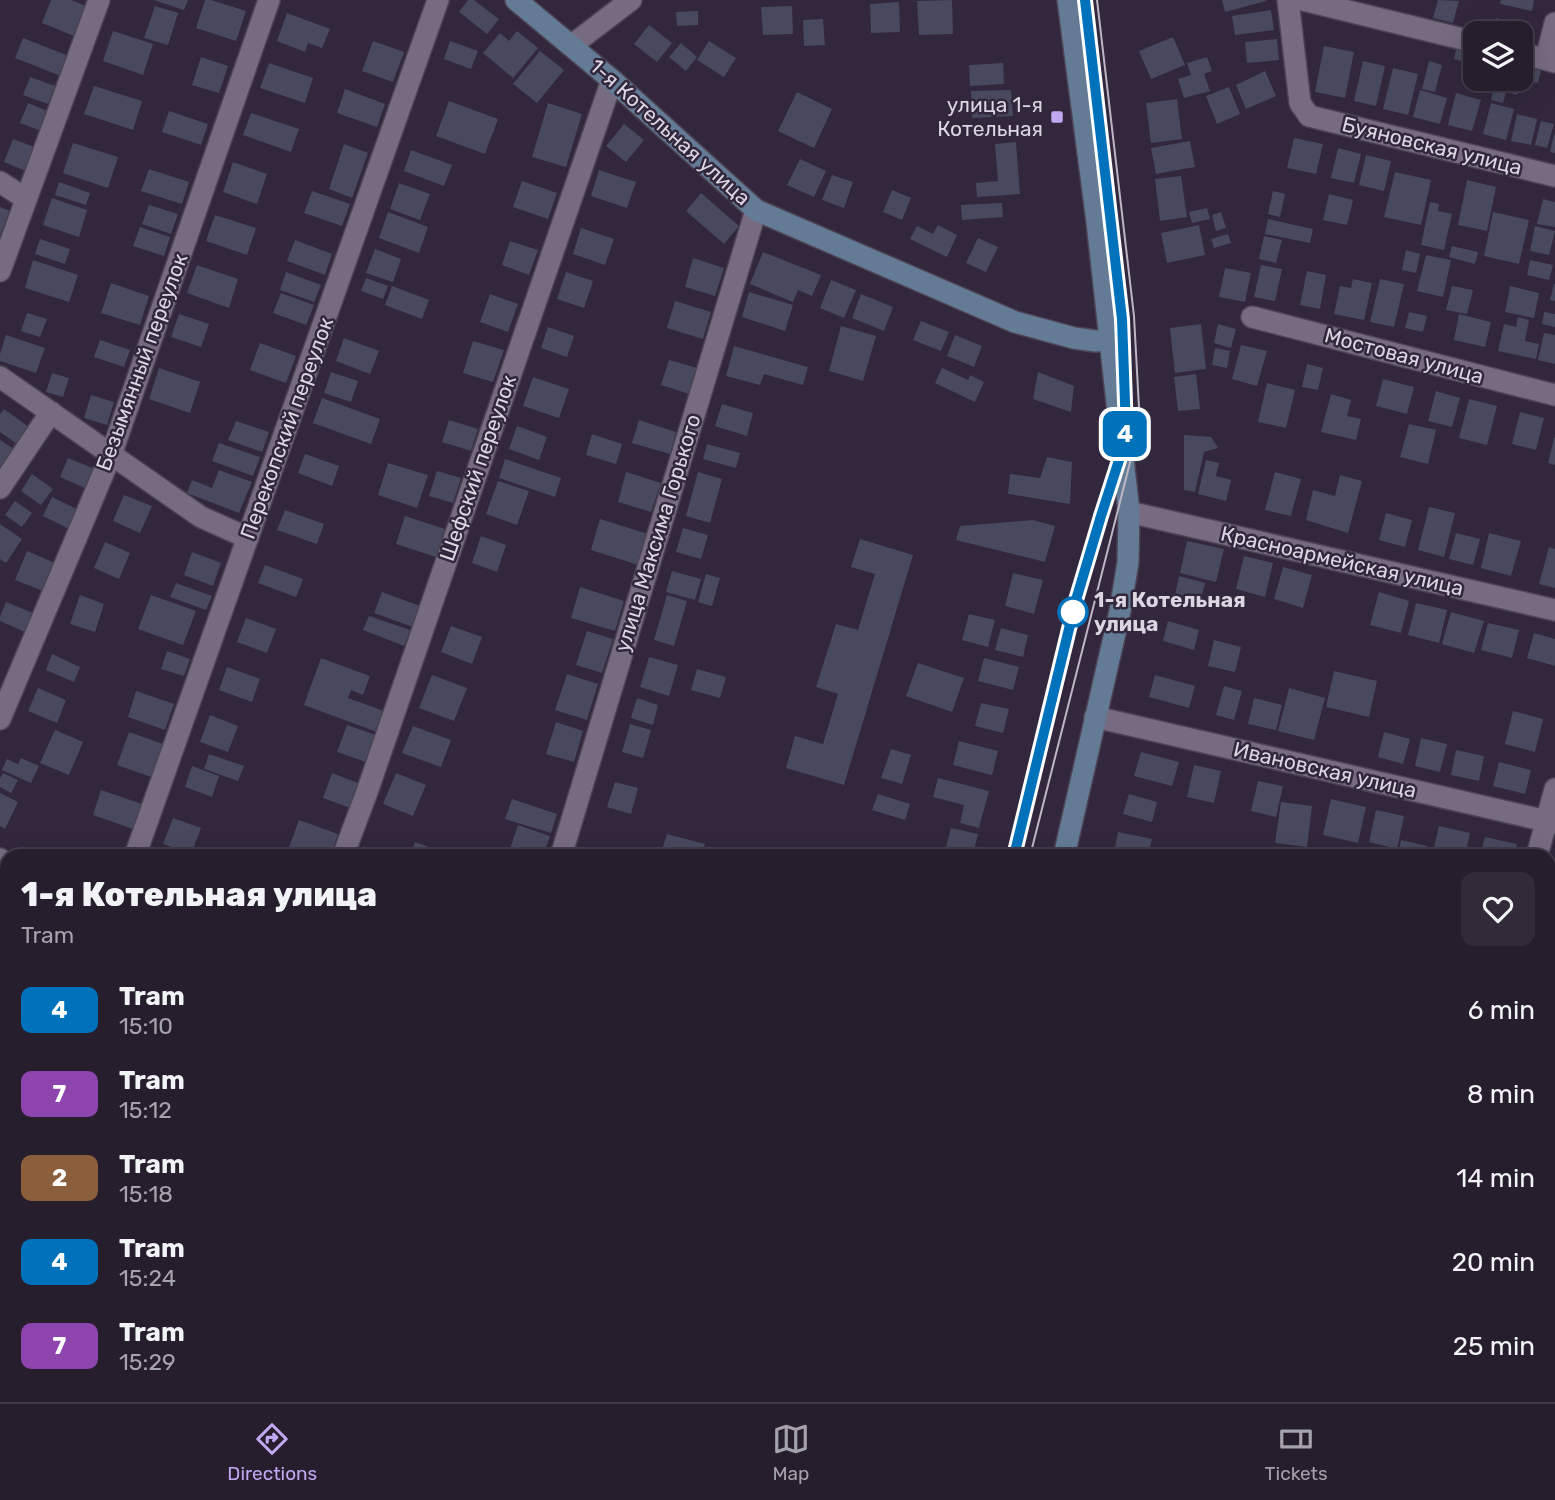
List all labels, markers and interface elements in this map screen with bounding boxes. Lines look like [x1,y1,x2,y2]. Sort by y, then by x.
map controls [1463,21,1533,91]
button: layers [1463,21,1533,91]
street label: 1-я Котельная улица [585,53,756,210]
place label: улица 1-я Котельная [937,92,1043,141]
marker: улица 1-я Котельная [1049,109,1065,125]
street label: Буяновская улица [1340,111,1525,180]
street label: Безымянный переулок [91,250,192,474]
street label: Перекопский переулок [235,313,338,542]
street label: Мостовая улица [1322,322,1486,389]
street label: Шефский переулок [434,372,521,564]
street label: улица Максима Горького [609,411,706,655]
line badge: 4 [1102,411,1148,457]
text: 4 [1117,420,1133,448]
street label: Красноармейская улица [1218,520,1466,601]
place label: 1-я Котельная улица [1094,587,1246,636]
marker: 1-я Котельная улица [1058,597,1088,627]
street label: Ивановская улица [1231,736,1419,803]
button: heart [1461,872,1535,946]
text: 1-я Котельная улица [21,875,377,914]
text: Tram [21,921,74,949]
text: Tram [119,981,185,1012]
text: 6 min [1468,995,1535,1026]
text: 4 [51,996,68,1024]
text: 15:10 [119,1012,173,1040]
text: Tram [119,1065,185,1096]
text: 8 min [1467,1079,1535,1110]
text: 7 [53,1080,66,1108]
text: 15:12 [119,1096,172,1124]
text: Tram [119,1149,185,1180]
text: 14 min [1456,1163,1535,1194]
text: 2 [52,1164,67,1192]
text: 15:18 [119,1180,173,1208]
text: Tram [119,1233,185,1264]
text: 20 min [1452,1247,1535,1278]
text: 4 [51,1248,68,1276]
text: 15:24 [119,1264,176,1292]
text: Tram [119,1317,185,1348]
text: 25 min [1453,1331,1535,1362]
text: 7 [53,1332,66,1360]
text: 15:29 [119,1348,176,1376]
tab: Directions [227,1420,317,1485]
tab: Map [772,1420,810,1485]
tab: Tickets [1265,1420,1328,1485]

